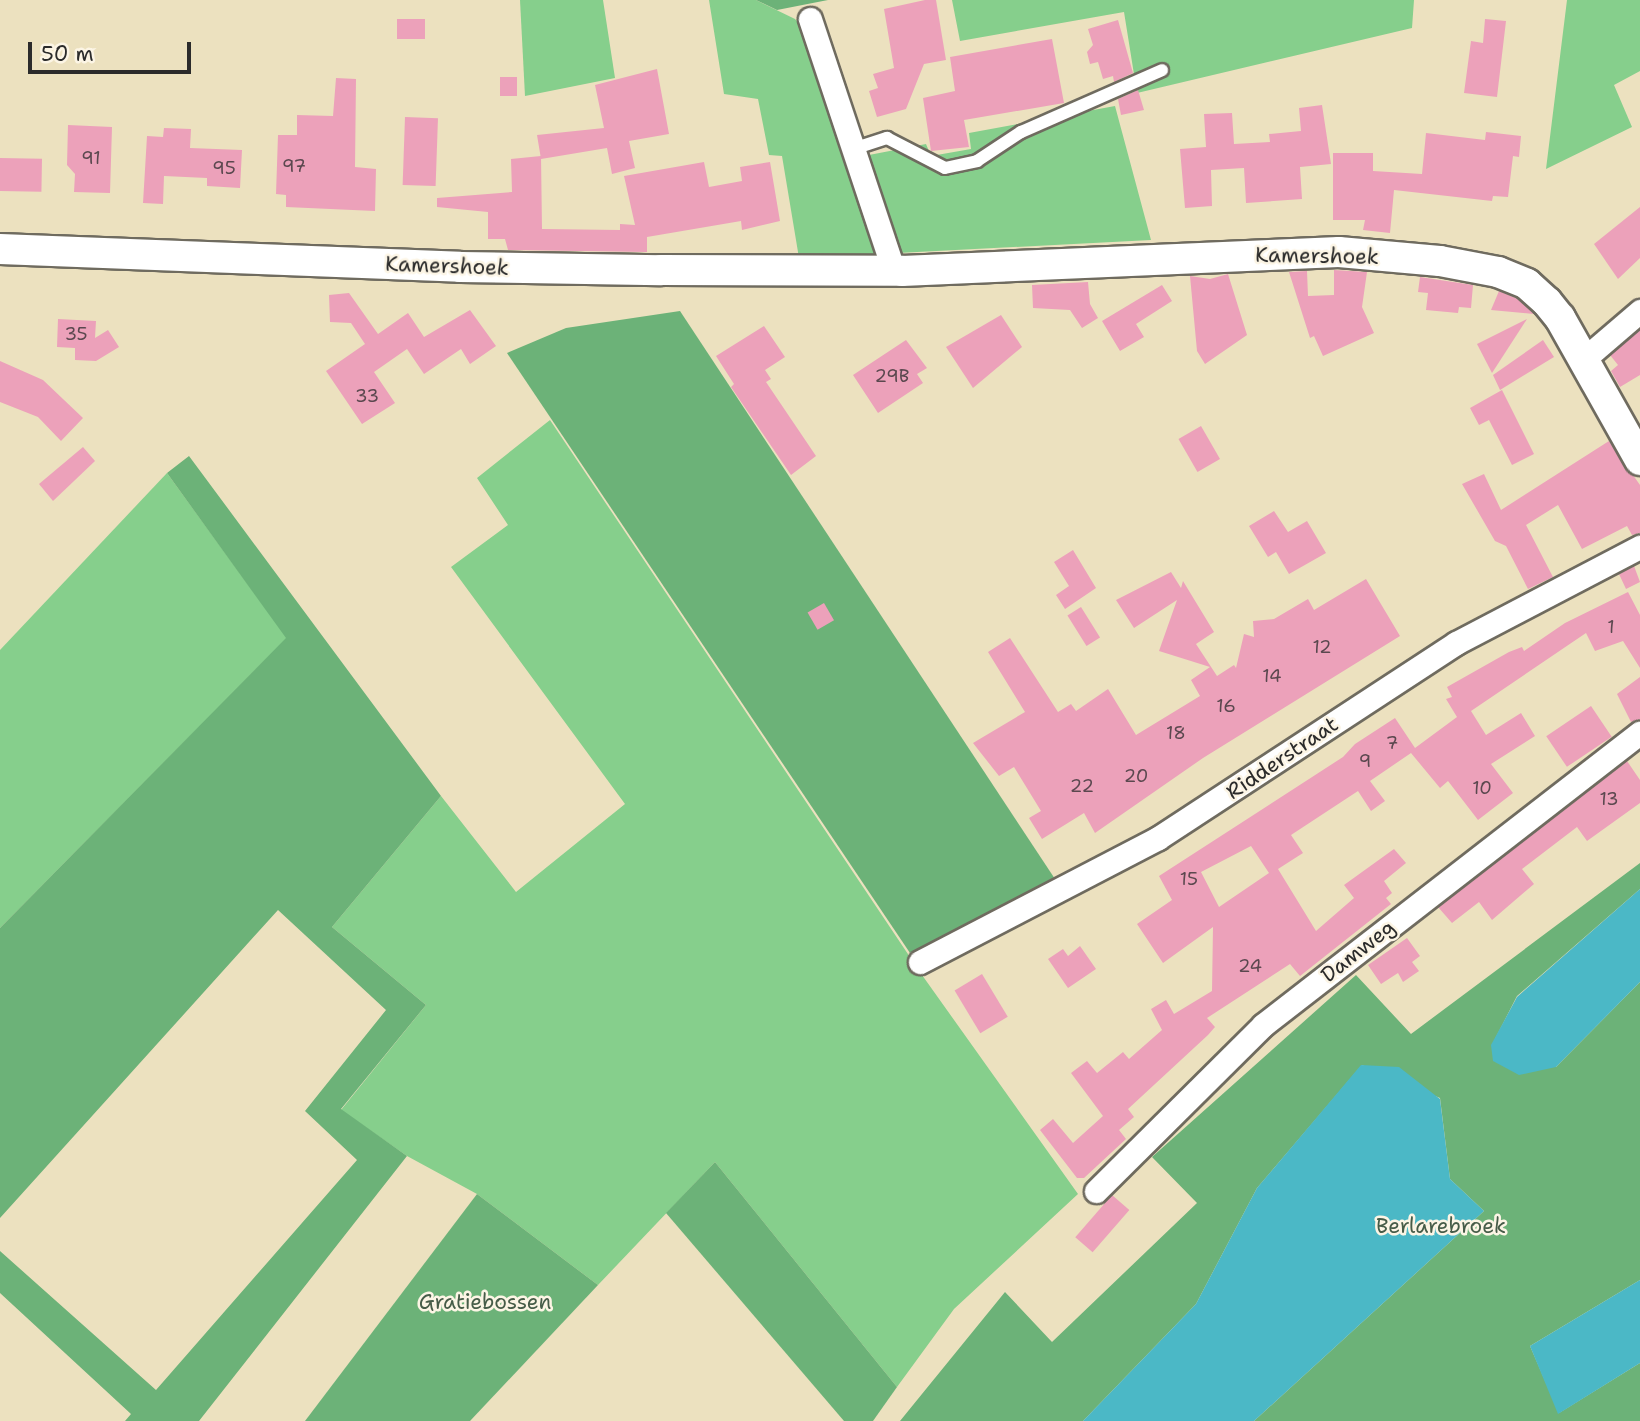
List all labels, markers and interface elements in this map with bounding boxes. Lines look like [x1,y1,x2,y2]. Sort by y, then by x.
scale bar [32,28,194,72]
text: 50 m [41,40,94,68]
house number: 91 [81,147,101,169]
house number: 97 [282,155,306,177]
house number: 95 [212,157,236,179]
street label: Kamershoek [1255,242,1379,270]
street label: Kamershoek [385,251,509,281]
house number: 35 [64,323,88,345]
house number: 29B [875,365,909,387]
house number: 33 [355,385,379,407]
house number: 1 [1607,616,1615,638]
house number: 12 [1312,636,1332,658]
house number: 14 [1262,665,1282,687]
house number: 16 [1216,695,1236,717]
street label: Ridderstraat [1221,711,1343,805]
house number: 18 [1166,722,1186,744]
house number: 7 [1386,732,1398,754]
house number: 9 [1359,750,1371,772]
house number: 20 [1124,765,1148,787]
house number: 22 [1070,775,1094,797]
house number: 10 [1472,777,1492,799]
house number: 13 [1599,788,1619,810]
house number: 15 [1180,868,1198,890]
street label: Damweg [1316,914,1400,988]
house number: 24 [1238,955,1262,977]
park label: Berlarebroek [1376,1213,1506,1239]
park label: Gratiebossen [419,1289,551,1315]

